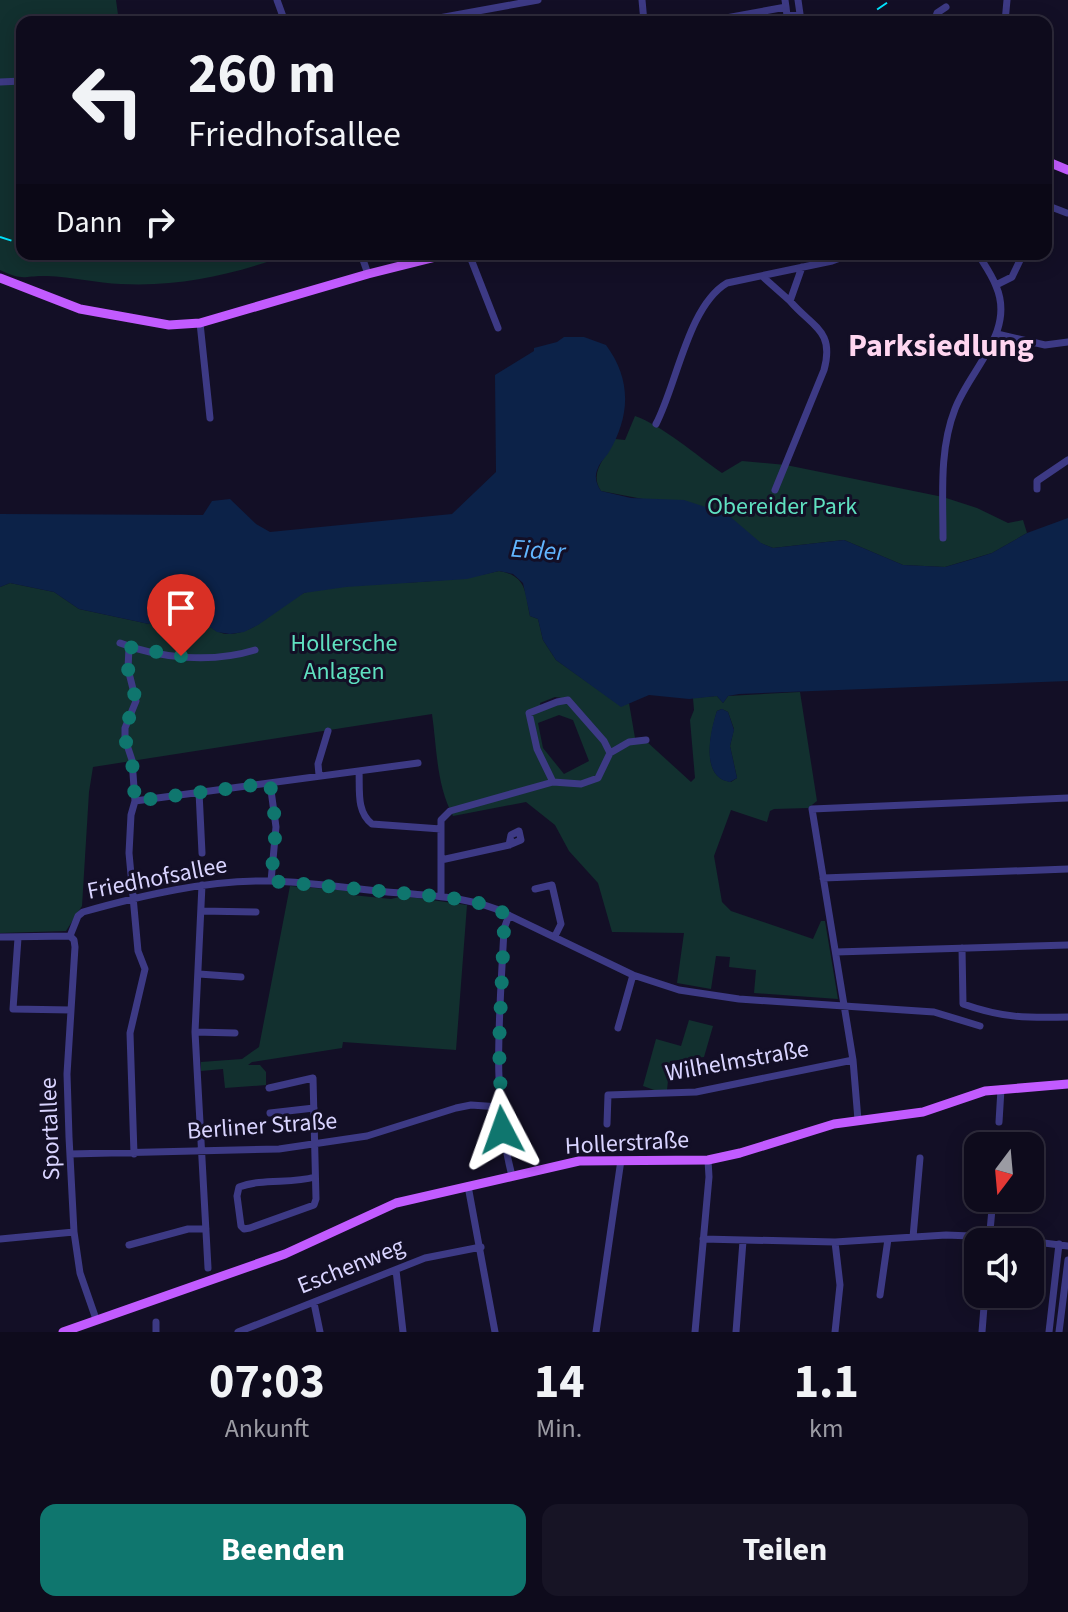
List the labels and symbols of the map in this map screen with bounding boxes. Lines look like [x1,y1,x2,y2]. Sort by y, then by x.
district label: Parksiedlung [848,323,1034,369]
park label: Obereider Park [707,489,857,524]
water label: Eider [510,530,568,570]
pin [147,574,215,656]
park label: Hollersche Anlagen [291,626,398,689]
street label: Friedhofsallee [84,847,230,909]
street label: Wilhelmstraße [662,1031,812,1091]
street label: Sportallee [31,1077,69,1181]
position arrow [460,1088,544,1172]
street label: Berliner Straße [186,1103,338,1149]
street label: Hollerstraße [564,1122,690,1164]
north arrow [964,1132,1044,1212]
street label: Eschenweg [292,1229,410,1303]

